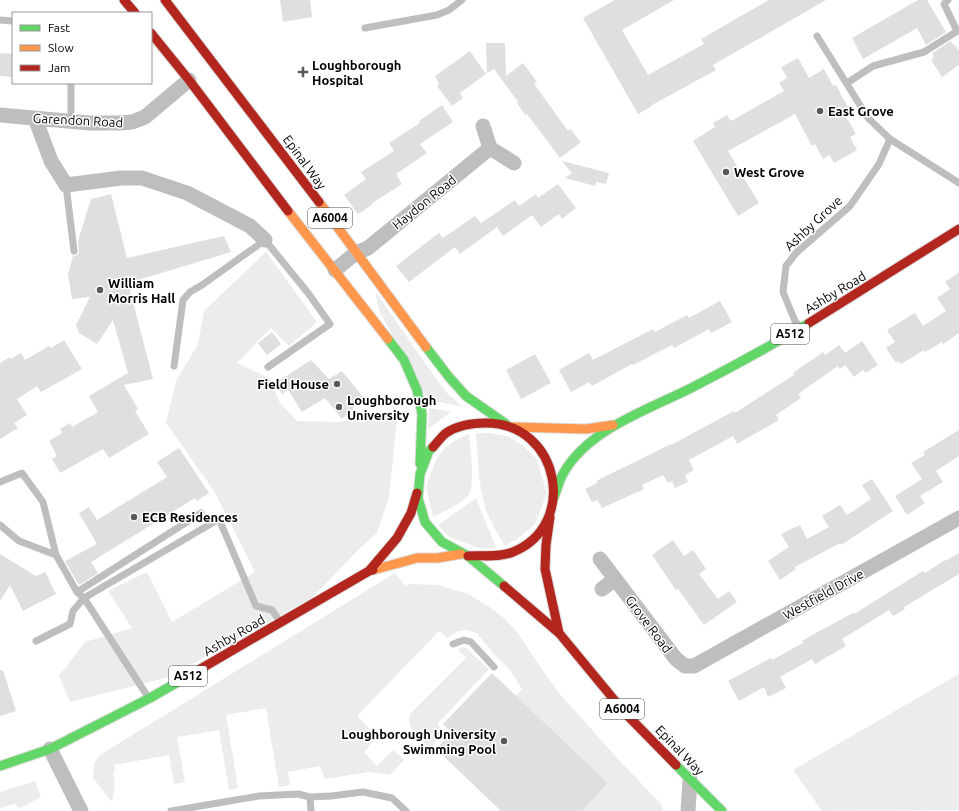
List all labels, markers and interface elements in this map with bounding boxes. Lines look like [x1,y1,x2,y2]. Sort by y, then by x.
legend [12,12,152,84]
text: Fast [48,21,70,34]
text: Slow [48,41,74,54]
place label: Loughborough Hospital [312,58,401,87]
text: Jam [48,61,70,74]
marker: Loughborough Hospital [297,66,309,78]
place label: East Grove [828,104,894,118]
marker: East Grove [815,106,825,116]
street label: Garendon Road [33,111,123,129]
street label: Epinal Way [281,132,329,192]
place label: West Grove [734,165,804,179]
marker: West Grove [721,167,731,177]
street label: Haydon Road [389,172,459,232]
street label: Ashby Grove [781,193,845,253]
road number: A6004 [308,208,352,228]
street label: Ashby Road [802,268,868,316]
place label: William Morris Hall [108,276,175,305]
marker: William Morris Hall [95,285,105,295]
road number: A512 [771,324,809,344]
place label: Field House [257,377,329,391]
marker: Field House [332,379,342,389]
place label: Loughborough University [347,393,436,422]
marker: Loughborough University [334,402,344,412]
place label: ECB Residences [142,510,238,524]
marker: ECB Residences [129,512,139,522]
street label: Westfield Drive [780,566,866,622]
street label: Grove Road [623,593,675,655]
street label: Ashby Road [201,612,267,658]
road number: A512 [169,666,207,686]
road number: A6004 [600,699,644,719]
street label: Epinal Way [653,722,707,778]
place label: Loughborough University Swimming Pool [341,727,496,756]
marker: Loughborough University Swimming Pool [499,736,509,746]

